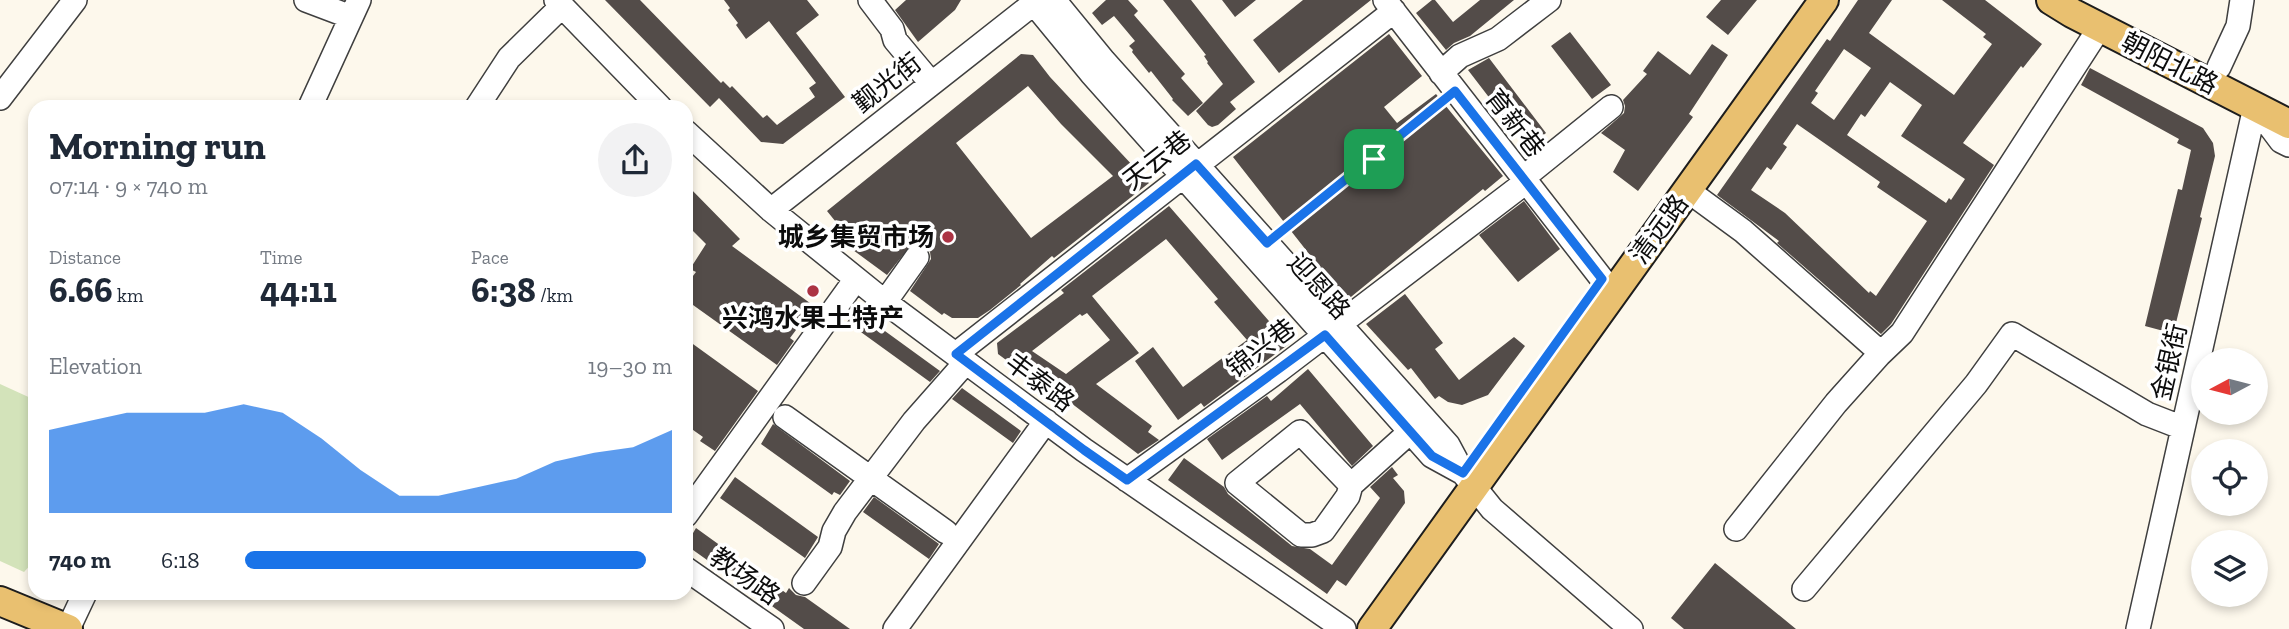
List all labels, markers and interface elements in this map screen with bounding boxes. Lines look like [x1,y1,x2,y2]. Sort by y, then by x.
street label: 朝阳北路 [2116,25,2224,101]
street label: 觐光街 [846,46,928,120]
street label: 育新巷 [1478,82,1552,164]
text: Morning run [49,123,266,169]
button: share [598,123,672,197]
street label: 天云巷 [1116,123,1198,197]
pin [1344,129,1404,189]
icon: arrive [1355,140,1393,178]
text: 07:14 · 9 × 740 m [49,172,208,200]
street label: 清远路 [1623,188,1695,270]
place label: 城乡集贸市场 [778,221,934,253]
marker: 城乡集贸市场 [940,229,956,245]
text: Distance [49,246,121,269]
text: Time [260,246,302,269]
text: Pace [471,246,509,269]
street label: 迎恩路 [1281,246,1357,326]
text: 6.66 [49,269,113,311]
text: 44:11 [260,269,337,311]
text: 6:38 [471,269,536,311]
marker: 兴鸿水果土特产 [805,283,821,299]
text: km [113,284,143,307]
text: /km [536,284,573,307]
place label: 兴鸿水果土特产 [722,302,904,334]
street label: 锦兴巷 [1220,312,1302,384]
street label: 金银街 [2145,320,2193,404]
street label: 丰泰路 [999,346,1081,418]
north arrow [2191,348,2268,425]
map controls [2191,348,2268,607]
text: Elevation [49,352,142,380]
text: 19–30 m [588,352,672,380]
button: locate [2191,439,2268,516]
button: layers [2191,530,2268,607]
street label: 教场路 [704,541,786,611]
text: 740 m [49,546,111,574]
text: 6:18 [161,546,200,574]

